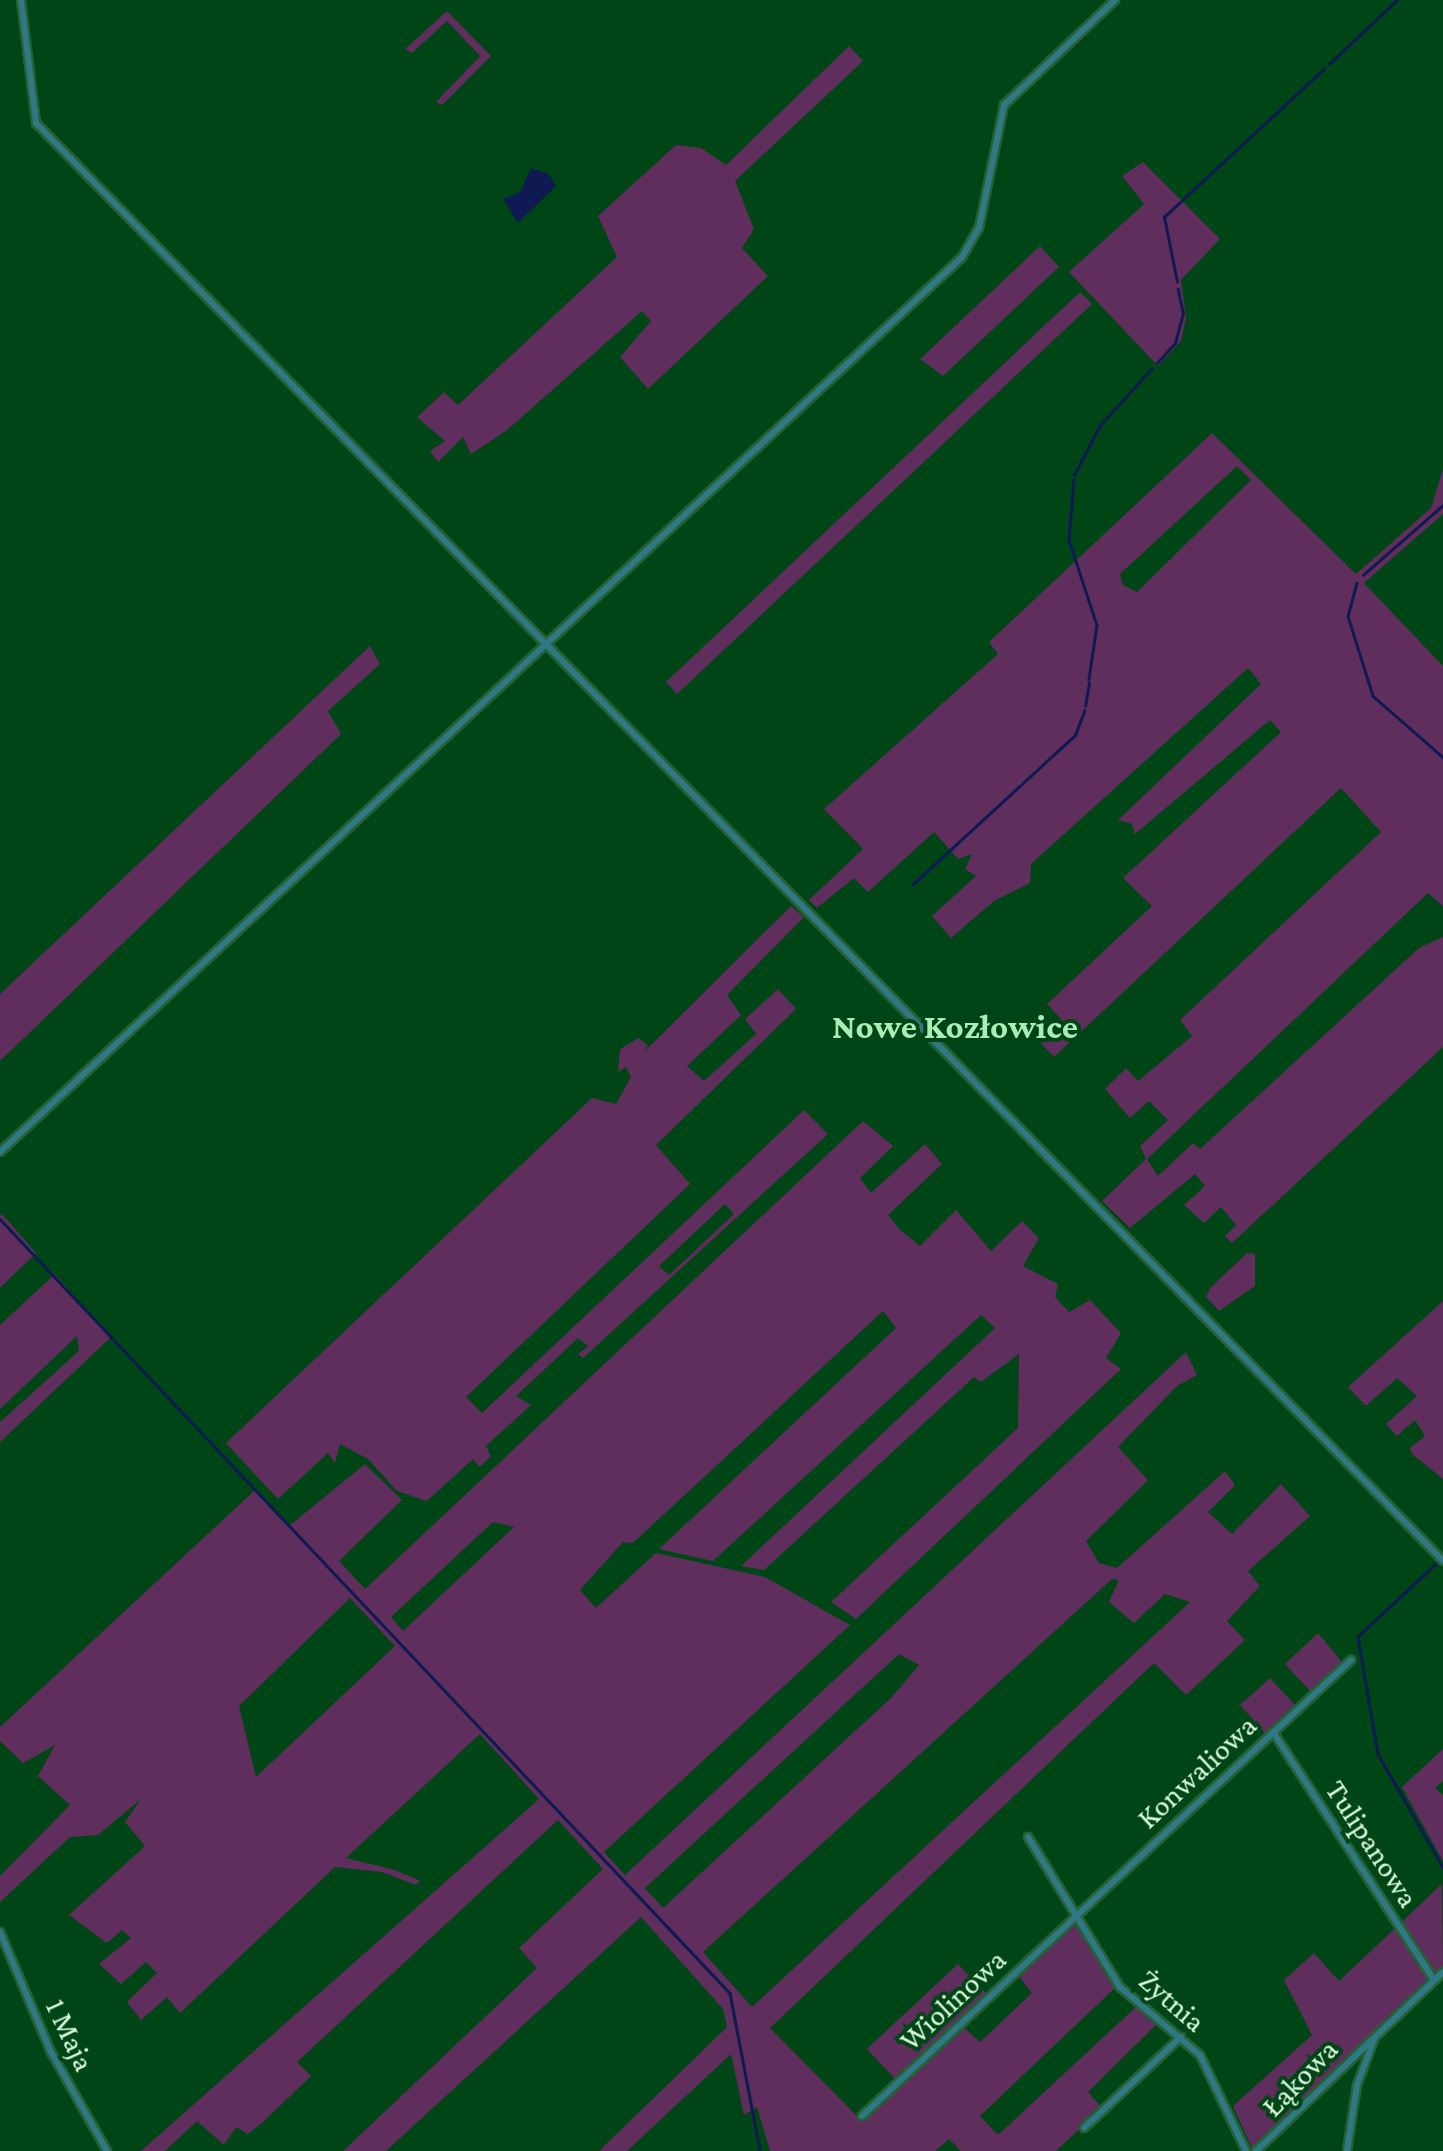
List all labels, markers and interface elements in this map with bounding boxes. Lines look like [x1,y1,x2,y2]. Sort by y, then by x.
district label: Nowe Kozłowice [832,1006,1078,1048]
street label: Konwaliowa [1130,1708,1264,1836]
street label: Tulipanowa [1318,1774,1426,1914]
street label: Wiolinowa [892,1942,1014,2058]
street label: Żytnia [1131,1962,1213,2040]
street label: 1 Maja [38,1993,102,2077]
street label: Łąkowa [1255,2032,1345,2124]

